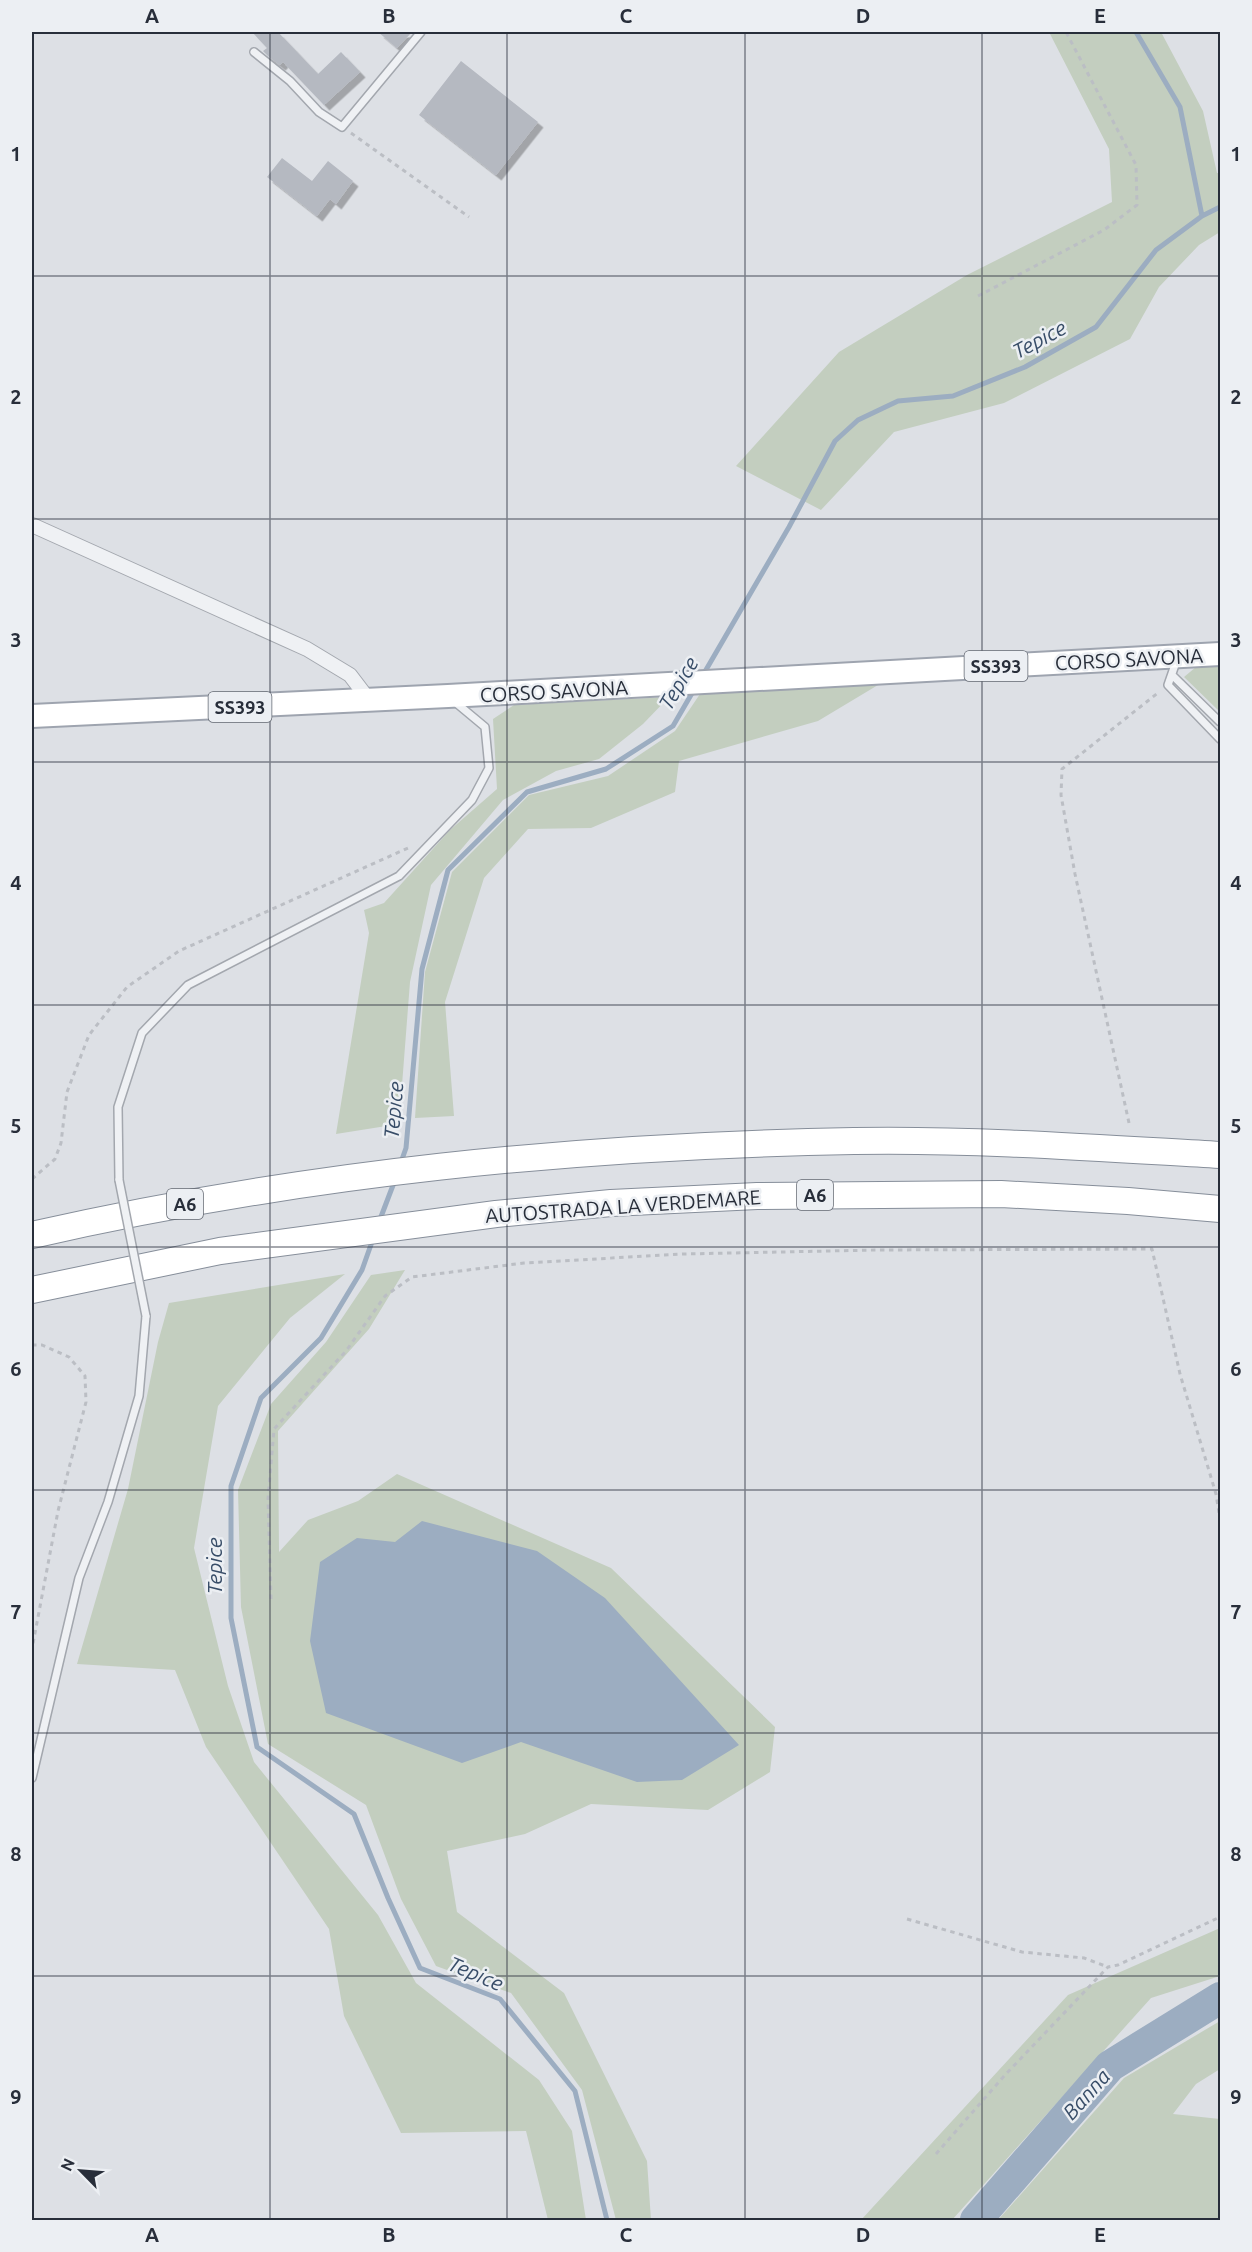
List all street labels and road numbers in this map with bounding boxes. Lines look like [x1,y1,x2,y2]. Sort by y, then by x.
street label: CORSO SAVONA [1054,644,1204,674]
road number: SS393 [964,651,1028,681]
street label: CORSO SAVONA [479,676,629,706]
road number: SS393 [208,692,272,722]
road number: A6 [797,1180,833,1210]
street label: AUTOSTRADA LA VERDEMARE [484,1185,762,1227]
road number: A6 [167,1189,203,1219]

